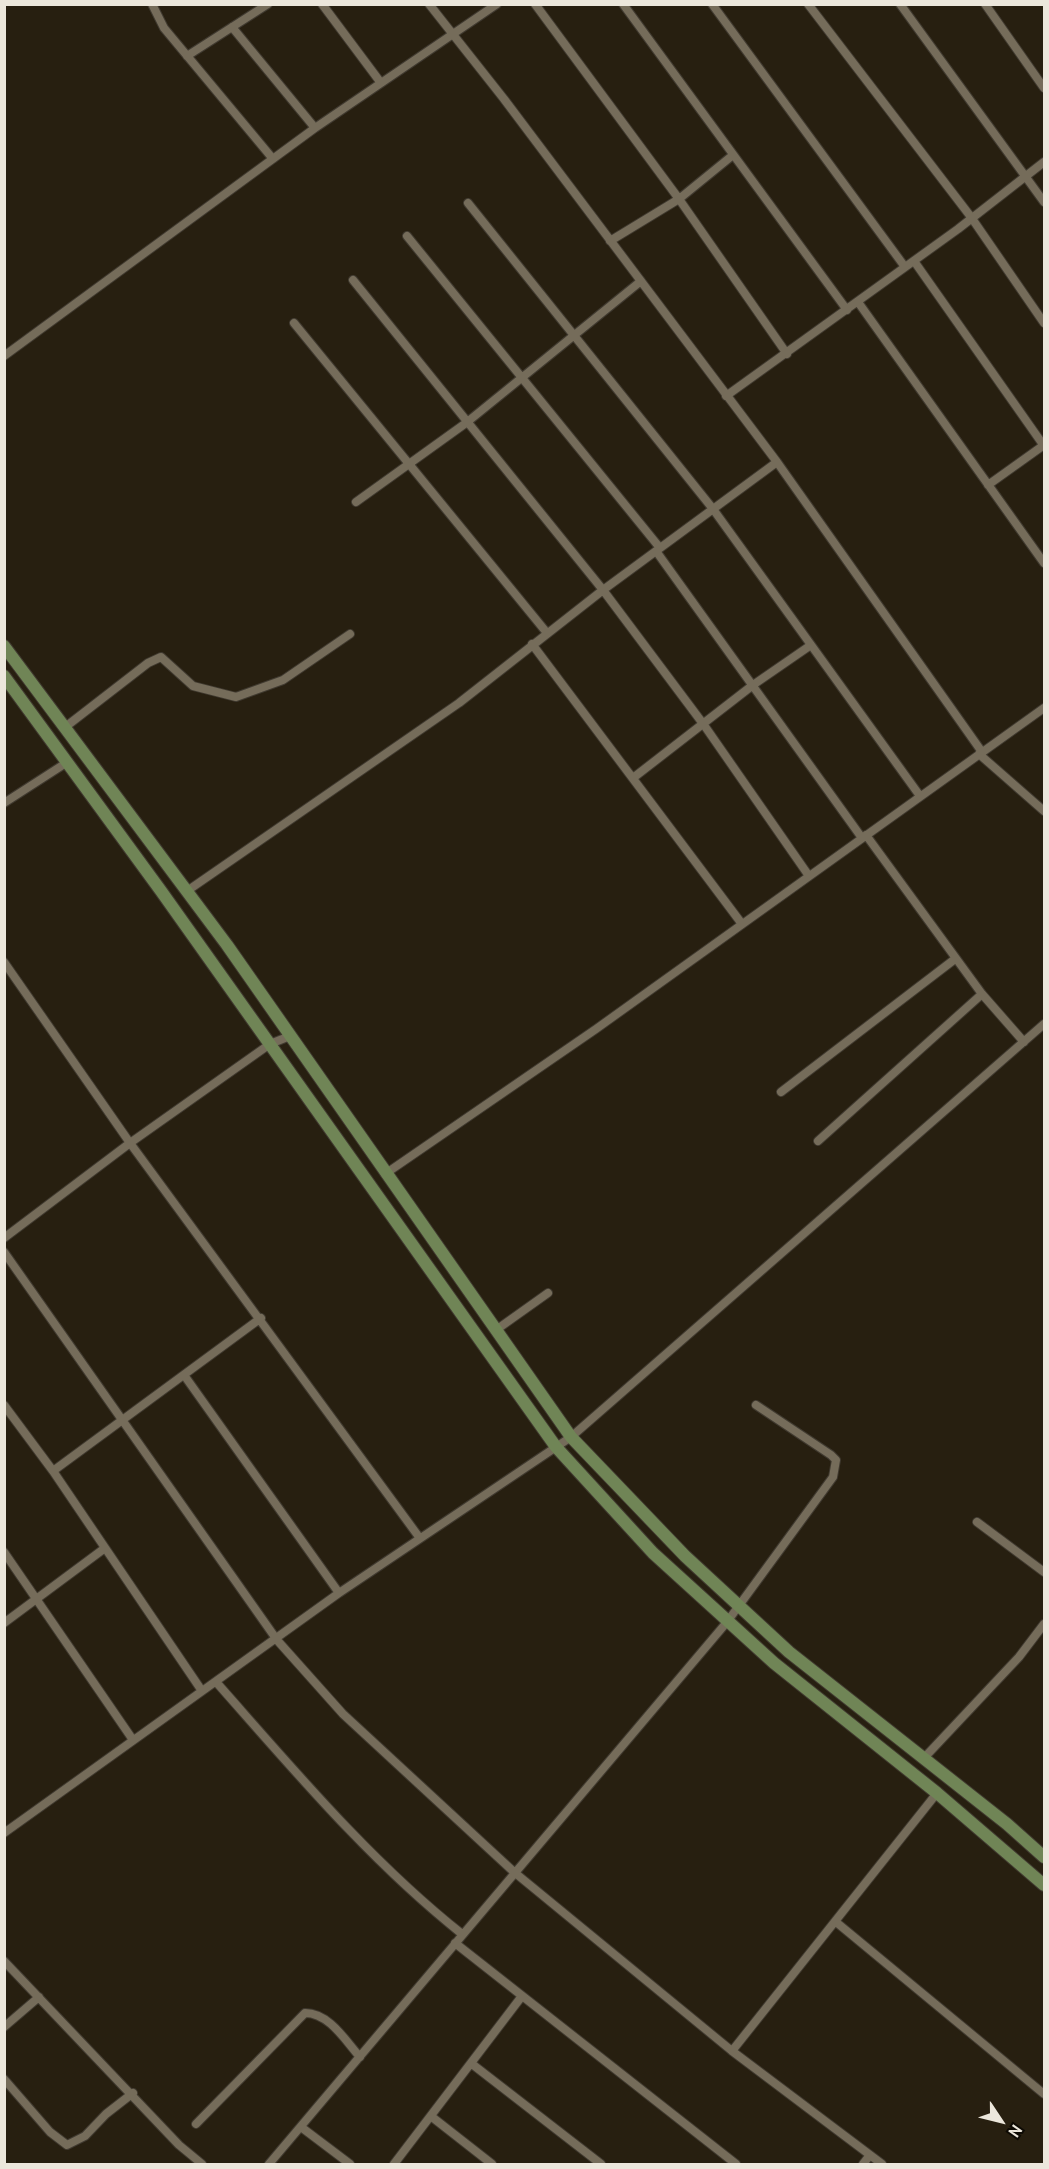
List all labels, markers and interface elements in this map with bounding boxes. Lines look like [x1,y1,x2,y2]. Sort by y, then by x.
north arrow [971,2091,1031,2151]
text: N [1005,2121,1027,2141]

